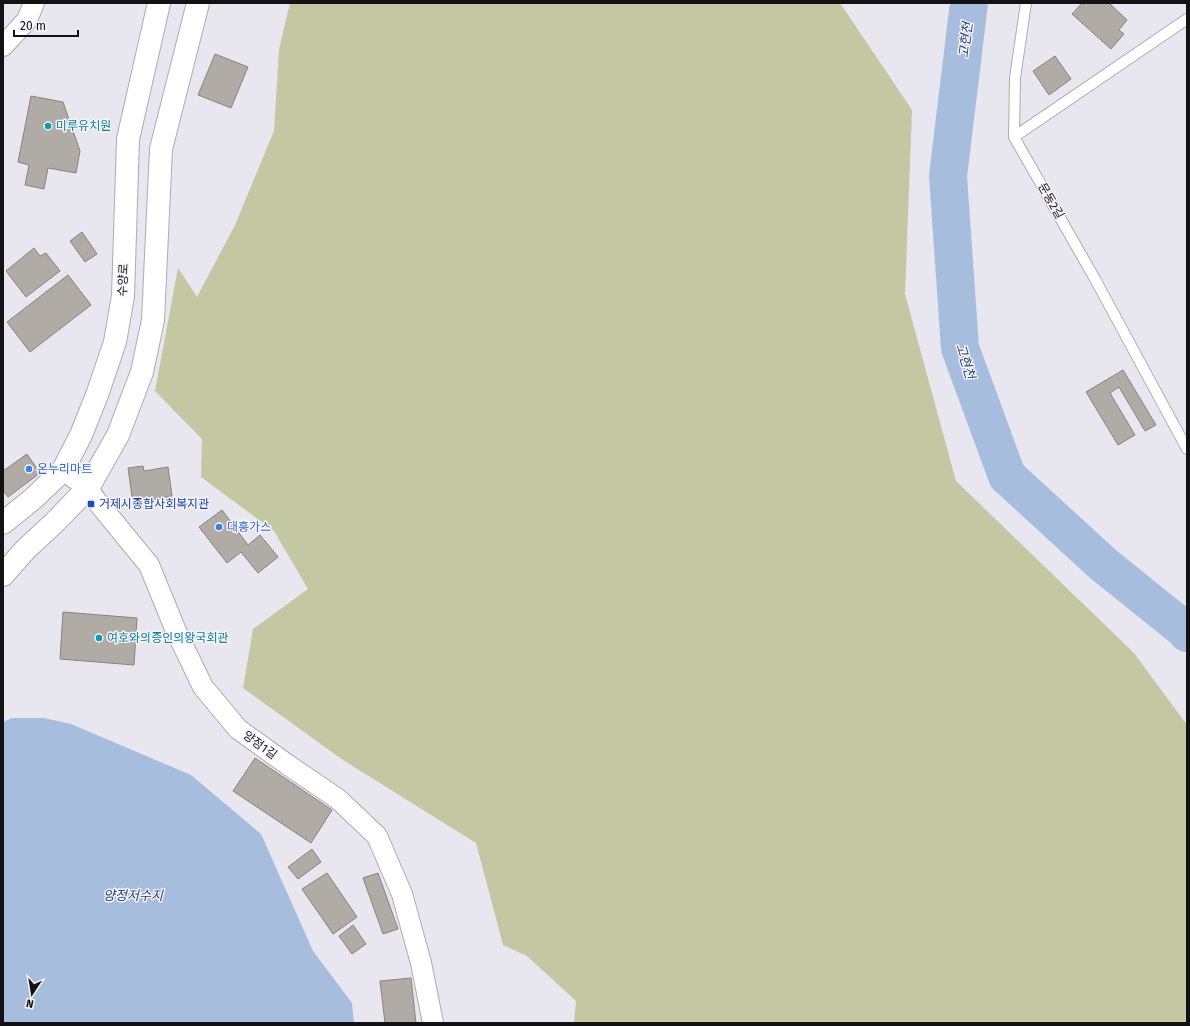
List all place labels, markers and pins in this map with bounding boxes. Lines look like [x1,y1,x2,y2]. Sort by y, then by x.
place label: 미루유치원 [56,119,111,133]
marker: 미루유치원 [43,121,53,131]
place label: 온누리마트 [37,462,92,476]
marker: 온누리마트 [24,464,34,474]
place label: 거제시종합사회복지관 [99,497,209,511]
marker: 거제시종합사회복지관 [86,499,96,509]
place label: 대흥가스 [227,520,271,534]
marker: 대흥가스 [214,522,224,532]
place label: 여호와의증인의왕국회관 [107,631,228,645]
marker: 여호와의증인의왕국회관 [94,633,104,643]

